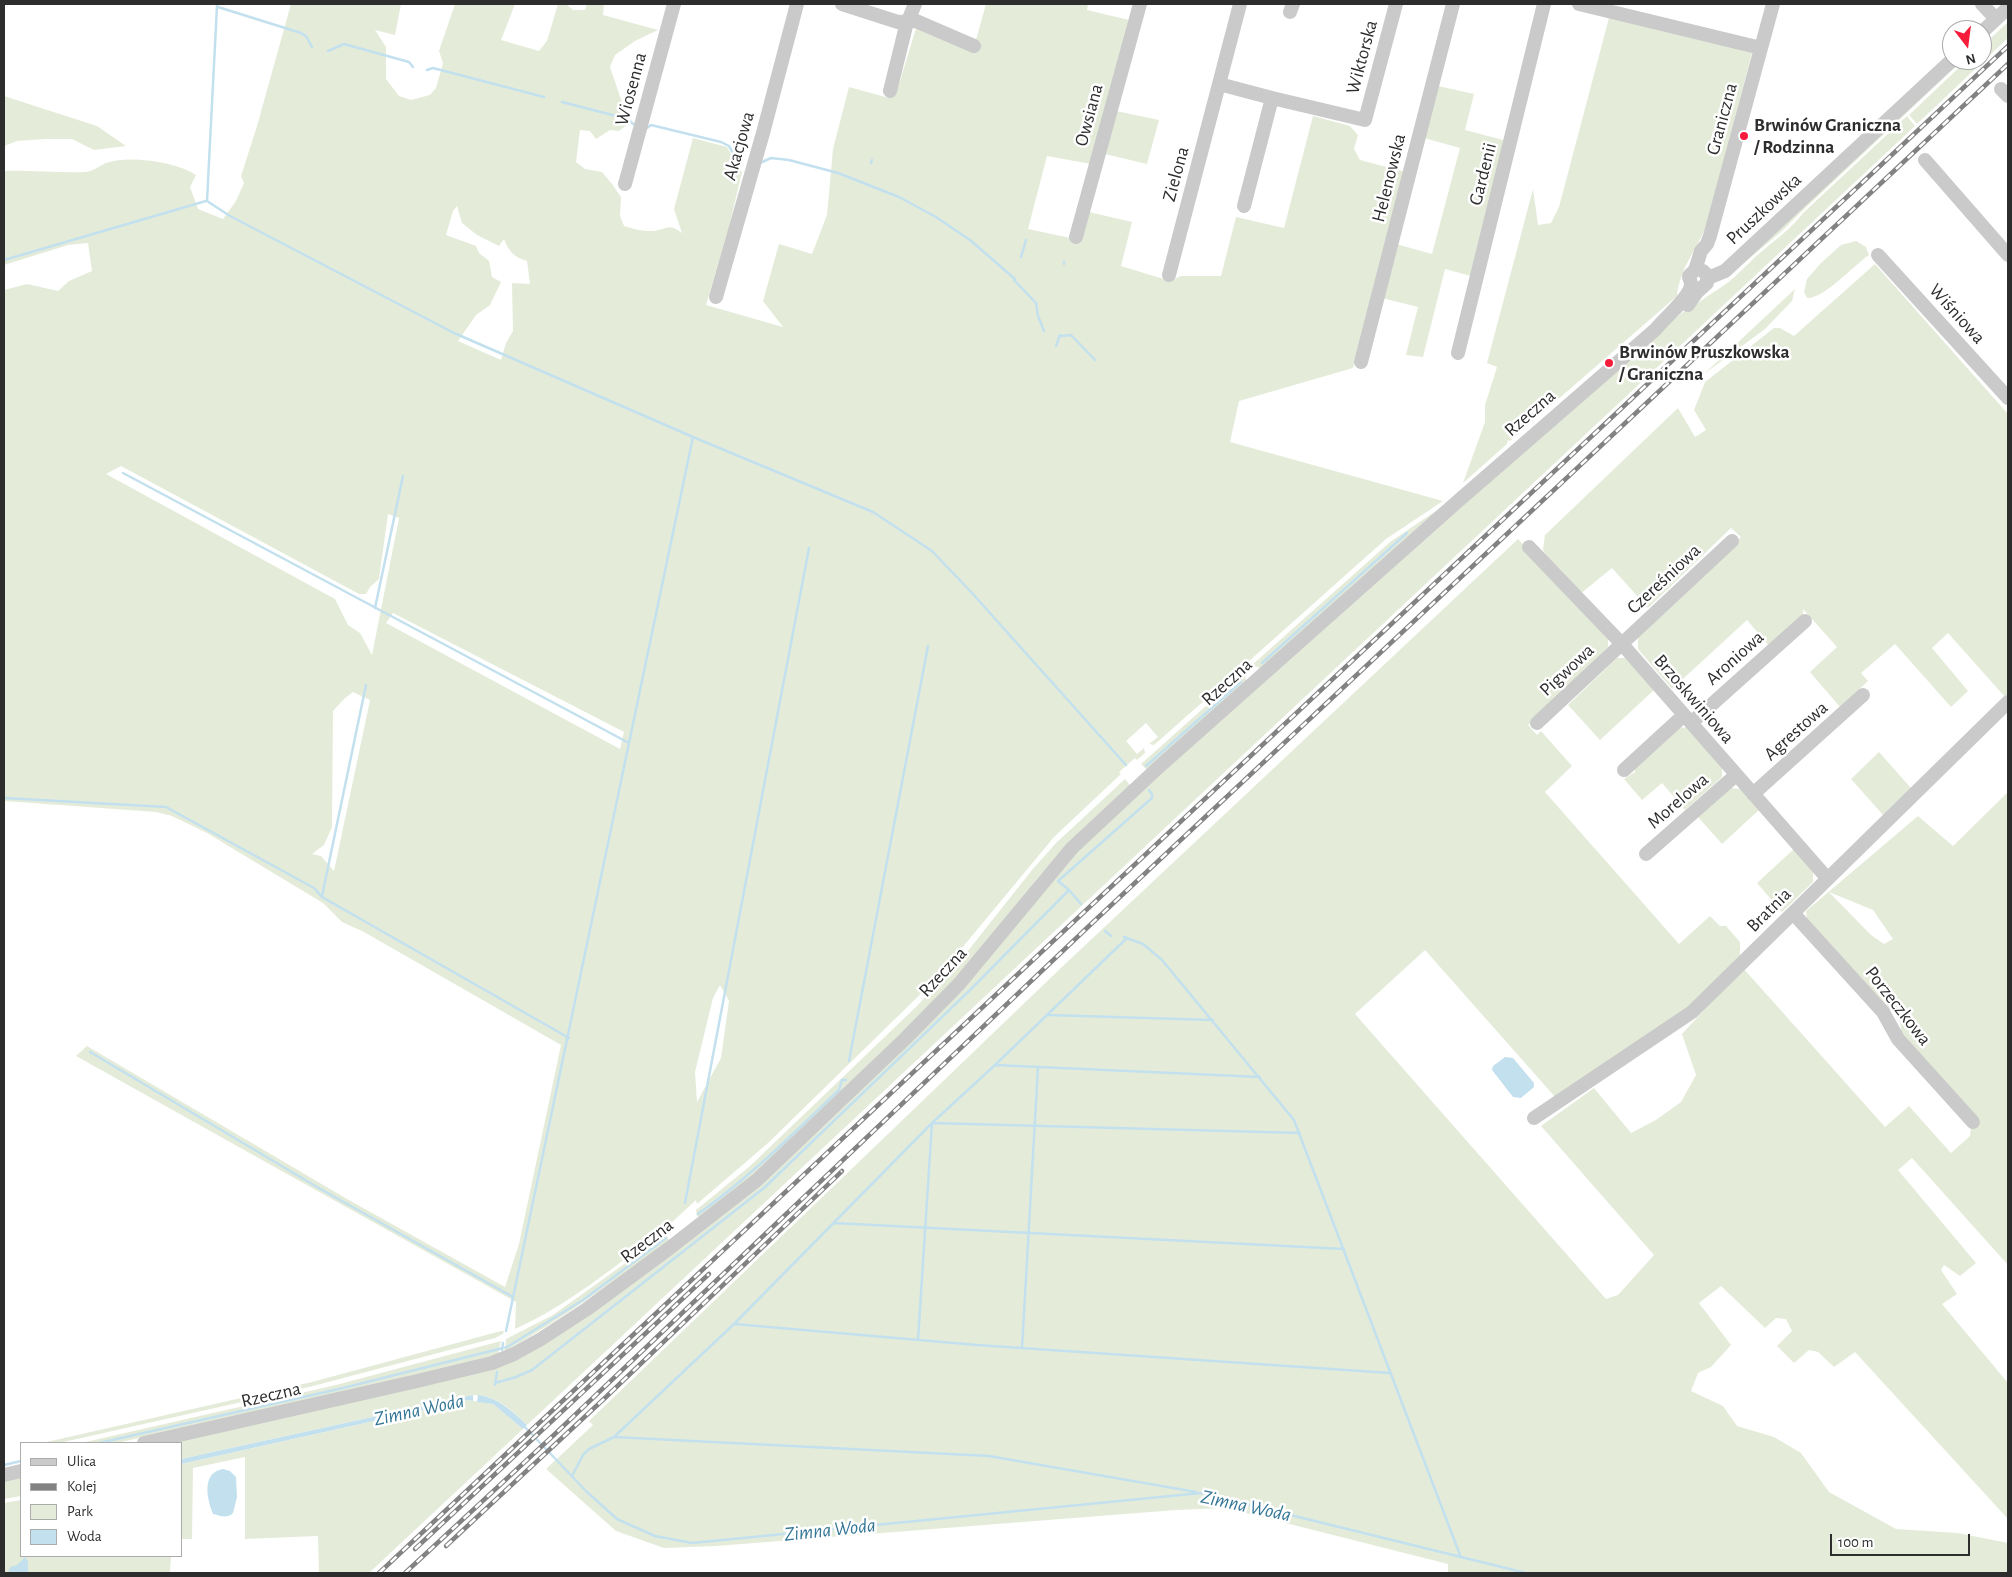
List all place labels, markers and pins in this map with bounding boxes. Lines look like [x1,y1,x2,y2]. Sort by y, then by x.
place label: Brwinów Graniczna / Rodzinna [1754,114,1901,158]
marker: Brwinów Graniczna / Rodzinna [1738,130,1750,142]
place label: Brwinów Pruszkowska / Graniczna [1619,341,1790,385]
marker: Brwinów Pruszkowska / Graniczna [1603,357,1615,369]

